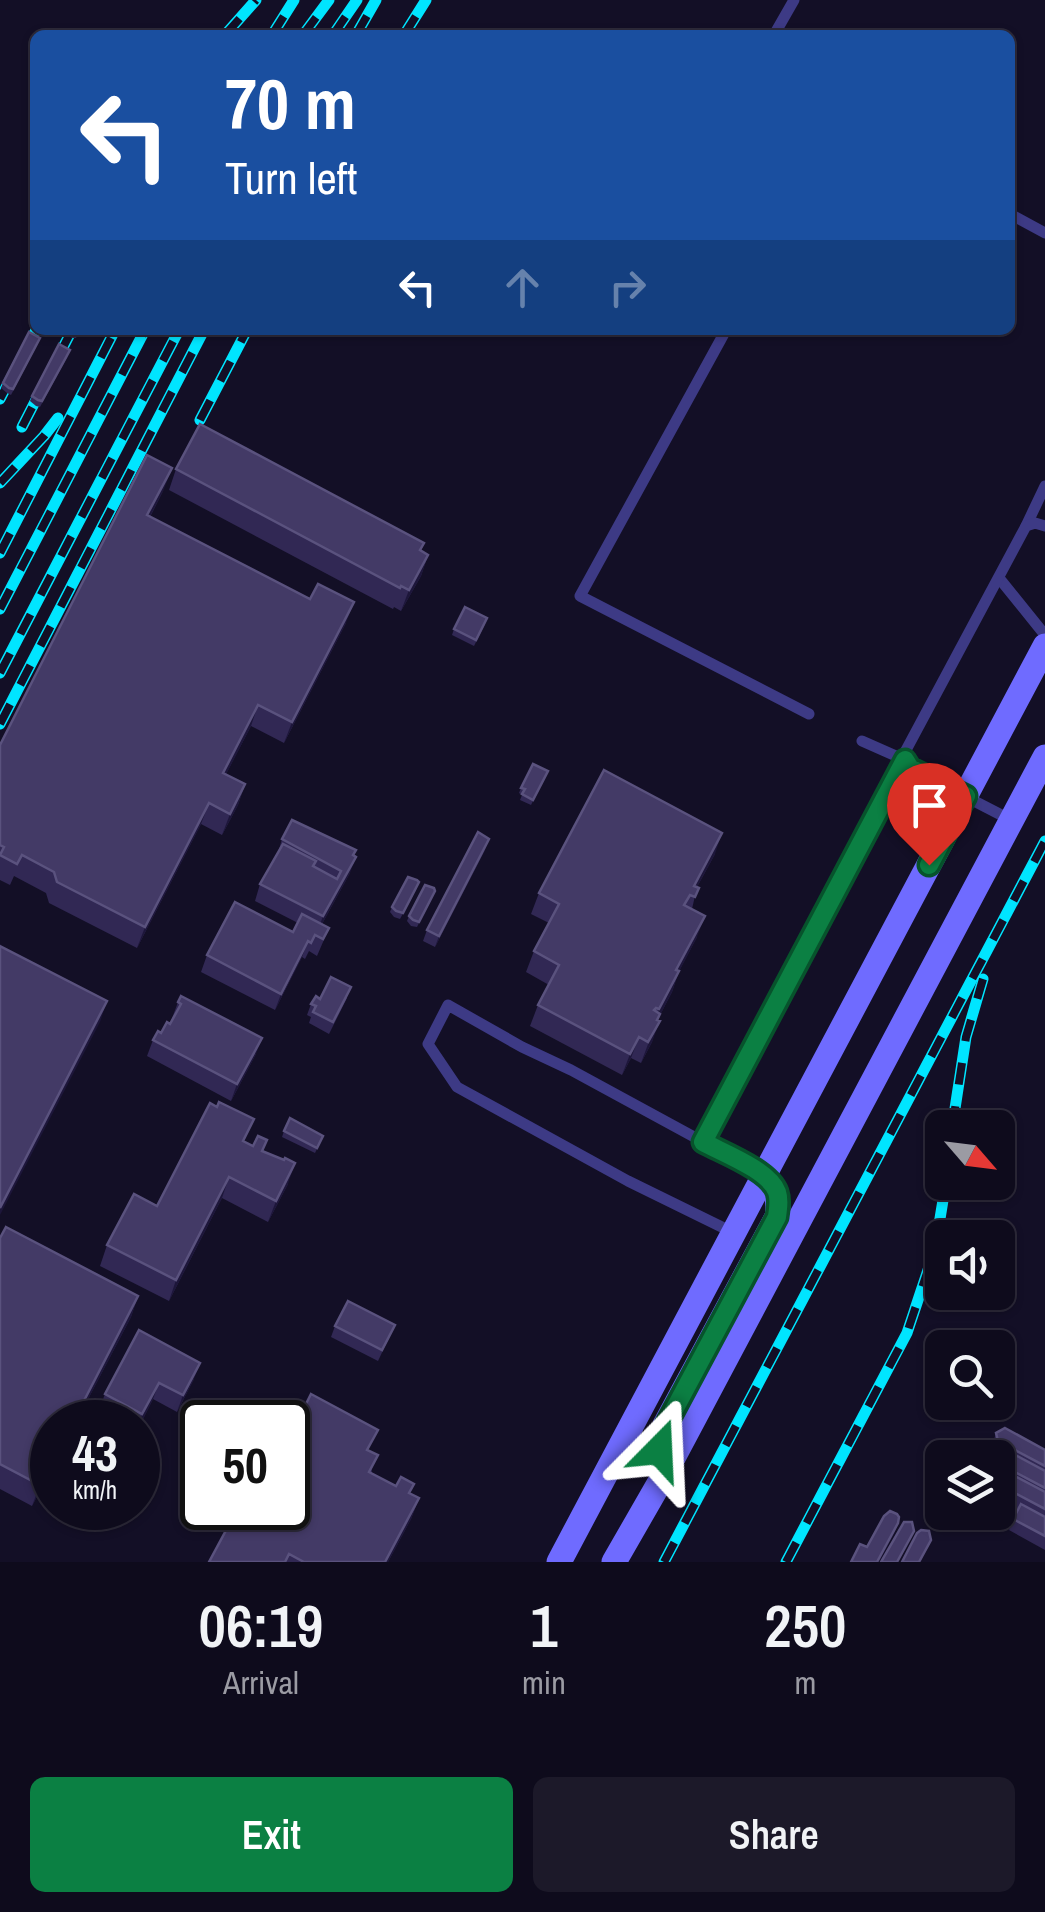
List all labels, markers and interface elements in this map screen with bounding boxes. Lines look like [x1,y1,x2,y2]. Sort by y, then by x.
text: 70 m [225,57,356,151]
icon: left [60,70,190,200]
text: Turn left [225,147,357,208]
icon: left [390,260,445,315]
icon: ahead [495,260,550,315]
icon: right [600,260,655,315]
pin [887,763,972,866]
icon: arrive [902,778,957,833]
north arrow [925,1110,1015,1200]
map controls [925,1110,1015,1530]
button: sound [925,1220,1015,1310]
button: search [925,1330,1015,1420]
position arrow [607,1398,711,1502]
speed limit sign: 50 [180,1400,310,1530]
text: 43 [72,1419,118,1487]
button: layers [925,1440,1015,1530]
text: km/h [73,1473,117,1507]
text: 06:19 [199,1585,323,1666]
text: 1 [530,1585,558,1666]
text: 250 [764,1585,846,1666]
text: Arrival [223,1661,299,1704]
text: min [522,1661,566,1704]
text: m [794,1661,816,1704]
button: Exit [30,1777,513,1892]
button: Share [533,1777,1015,1892]

